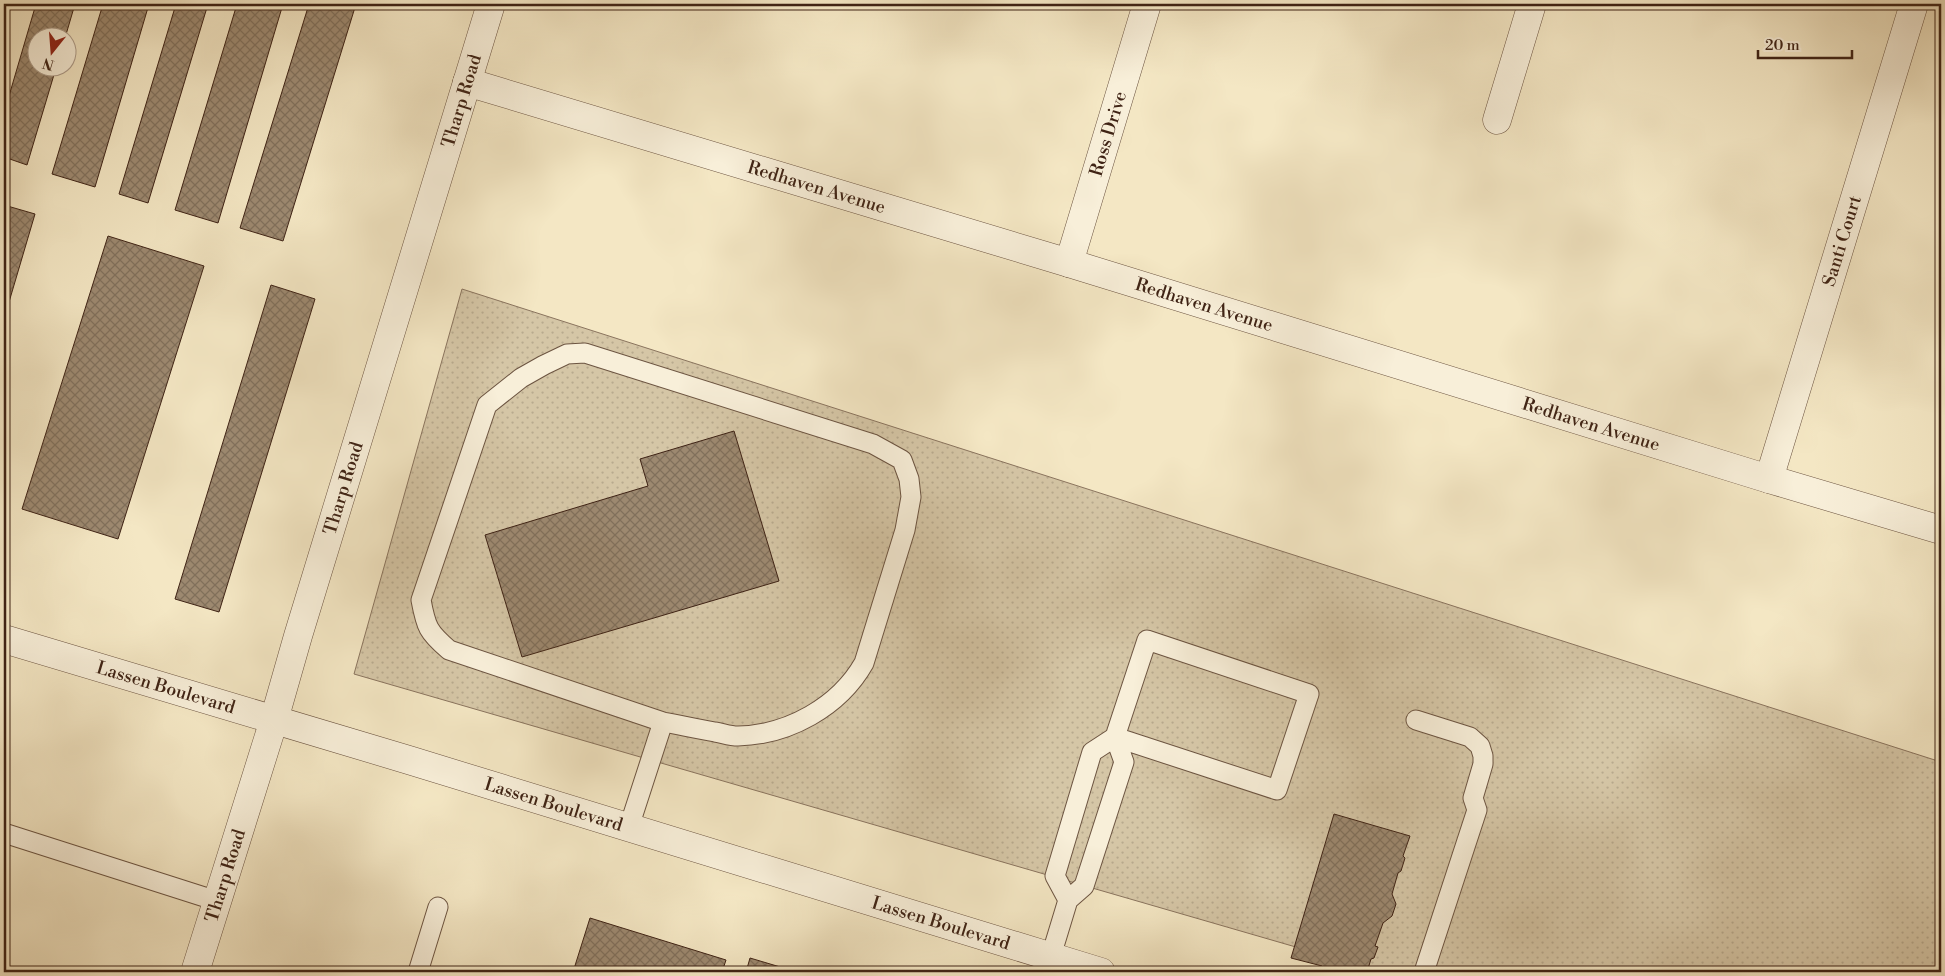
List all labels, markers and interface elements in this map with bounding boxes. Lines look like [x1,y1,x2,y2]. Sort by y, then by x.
north arrow [28,28,78,78]
scale bar [1758,28,1851,60]
text: 20 m [1765,36,1800,55]
street label: Tharp Road [436,51,487,150]
text: N [41,53,56,74]
street label: Ross Drive [1084,88,1132,179]
street label: Redhaven Avenue [745,156,888,219]
street label: Santi Court [1817,192,1867,289]
street label: Redhaven Avenue [1132,273,1276,337]
street label: Redhaven Avenue [1519,392,1663,456]
street label: Tharp Road [318,438,368,538]
street label: Lassen Boulevard [94,656,239,719]
street label: Lassen Boulevard [482,772,626,837]
street label: Tharp Road [200,825,251,925]
street label: Lassen Boulevard [869,891,1014,955]

